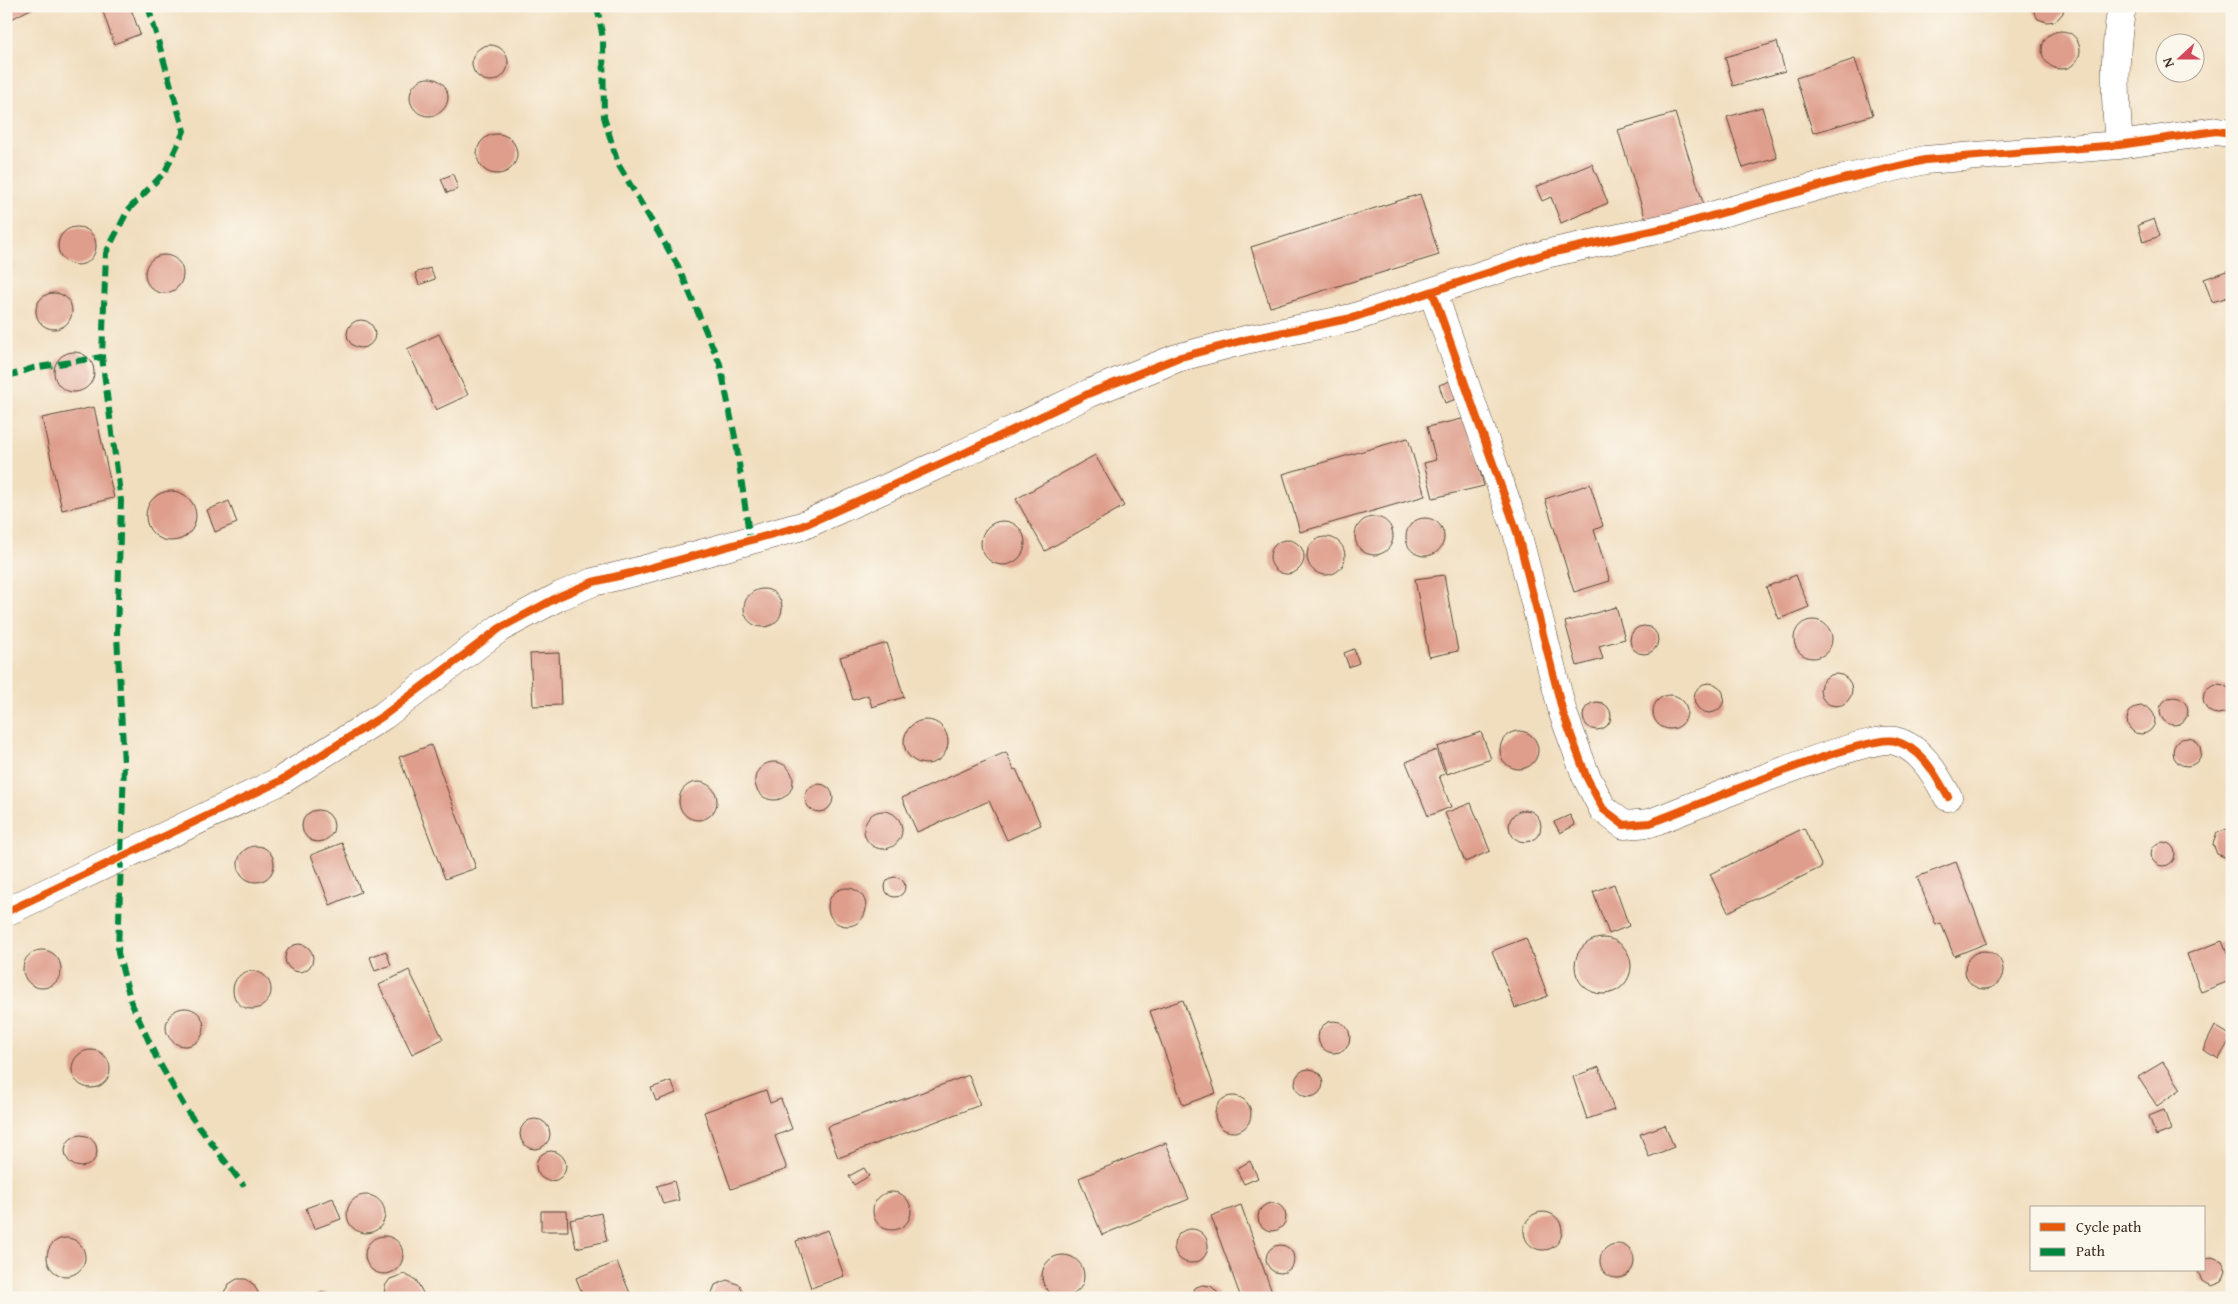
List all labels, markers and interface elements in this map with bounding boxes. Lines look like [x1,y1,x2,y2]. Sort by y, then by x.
north arrow [2156,32,2206,82]
text: N [2157,54,2179,71]
legend [2030,1206,2206,1272]
text: Cycle path [2076,1216,2142,1237]
text: Path [2076,1240,2105,1261]

